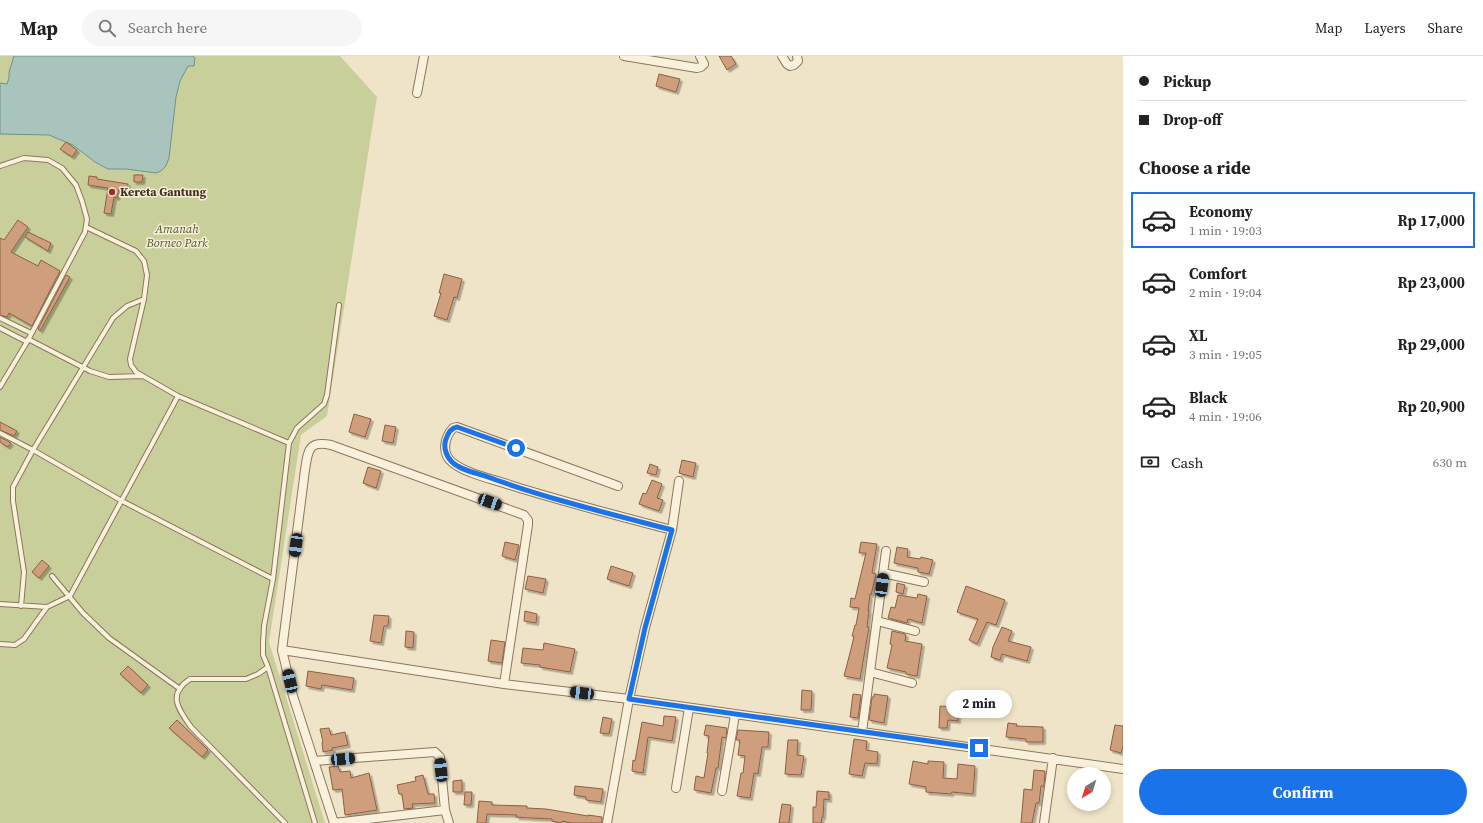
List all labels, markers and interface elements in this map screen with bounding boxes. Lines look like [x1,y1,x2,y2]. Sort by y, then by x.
search box [82,10,362,46]
text: Map [20,15,58,41]
icon: search [96,17,118,39]
text: Search here [128,17,207,38]
text: Map [1315,18,1342,38]
text: Layers [1364,18,1406,38]
text: Share [1428,18,1463,38]
text: Pickup [1163,71,1211,92]
text: Drop-off [1163,109,1222,130]
text: Choose a ride [1139,155,1251,180]
place label: Kereta Gantung [120,184,207,200]
marker: Kereta Gantung [107,187,117,197]
text: Economy [1189,201,1253,222]
icon: car [1141,202,1177,238]
text: Rp 17,000 [1397,210,1465,231]
park label: Amanah Borneo Park [145,221,208,251]
text: 1 min · 19:03 [1189,222,1262,239]
text: Comfort [1189,263,1247,284]
icon: car [1141,264,1177,300]
text: Rp 23,000 [1397,272,1465,293]
text: 2 min · 19:04 [1189,284,1262,301]
text: XL [1189,325,1208,346]
icon: car [1141,326,1177,362]
text: Rp 29,000 [1397,334,1465,355]
text: 3 min · 19:05 [1189,346,1262,363]
text: Black [1189,387,1228,408]
icon: car [1141,388,1177,424]
text: Rp 20,900 [1397,396,1465,417]
text: 4 min · 19:06 [1189,408,1262,425]
route start [507,439,525,457]
icon: cash [1139,451,1161,473]
text: Cash [1171,452,1203,473]
text: 630 m [1433,454,1467,471]
car [477,492,503,512]
car [288,532,304,558]
car [874,572,890,598]
car [281,668,299,694]
car [569,686,595,700]
callout: 2 min [946,690,1012,718]
text: 2 min [962,695,996,712]
route end [970,739,988,757]
car [331,752,355,766]
car [434,757,448,783]
north arrow [1067,767,1111,811]
map controls [1067,767,1111,811]
button: Confirm [1139,769,1467,815]

